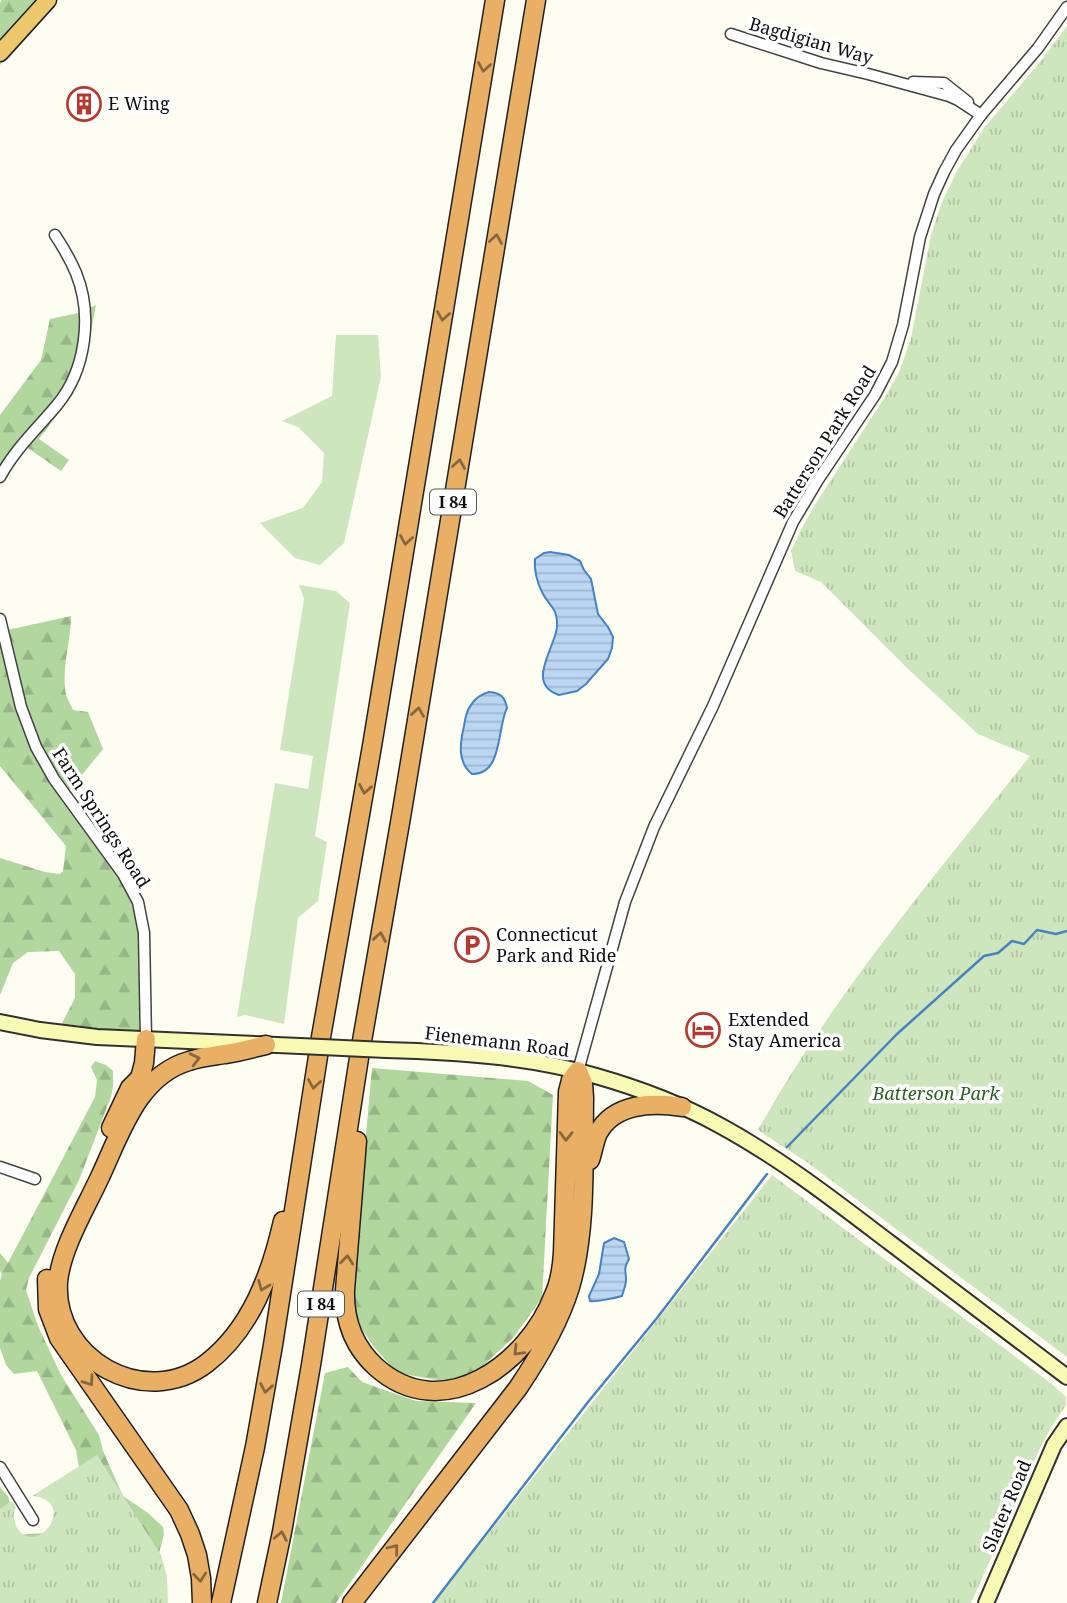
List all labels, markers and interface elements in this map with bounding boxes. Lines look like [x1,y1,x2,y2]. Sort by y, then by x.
street label: Bagdigian Way [747,11,877,69]
one-way arrow [477,61,492,73]
building icon: E Wing [65,85,103,123]
place label: E Wing [108,91,170,115]
one-way arrow [488,233,503,245]
one-way arrow [436,310,451,322]
street label: Batterson Park Road [767,361,881,522]
one-way arrow [451,458,466,470]
road number: I 84 [430,489,476,514]
one-way arrow [399,535,414,546]
one-way arrow [410,706,425,718]
street label: Farm Springs Road [47,743,156,892]
one-way arrow [358,783,373,795]
place label: Connecticut Park and Ride [496,922,616,967]
parking icon: Connecticut Park and Ride [453,926,491,964]
one-way arrow [372,931,387,942]
place label: Extended Stay America [728,1007,841,1052]
hotel icon: Extended Stay America [684,1011,722,1049]
street label: Fienemann Road [423,1020,571,1062]
one-way arrow [189,1053,201,1067]
one-way arrow [307,1079,322,1090]
park label: Batterson Park [871,1081,1000,1105]
one-way arrow [558,1131,574,1142]
one-way arrow [339,1254,354,1265]
one-way arrow [257,1280,271,1292]
road number: I 84 [298,1292,344,1316]
one-way arrow [514,1343,526,1355]
one-way arrow [81,1373,93,1386]
one-way arrow [259,1382,274,1394]
street label: Slater Road [976,1456,1036,1555]
one-way arrow [272,1530,287,1542]
one-way arrow [386,1544,399,1557]
one-way arrow [193,1571,208,1582]

